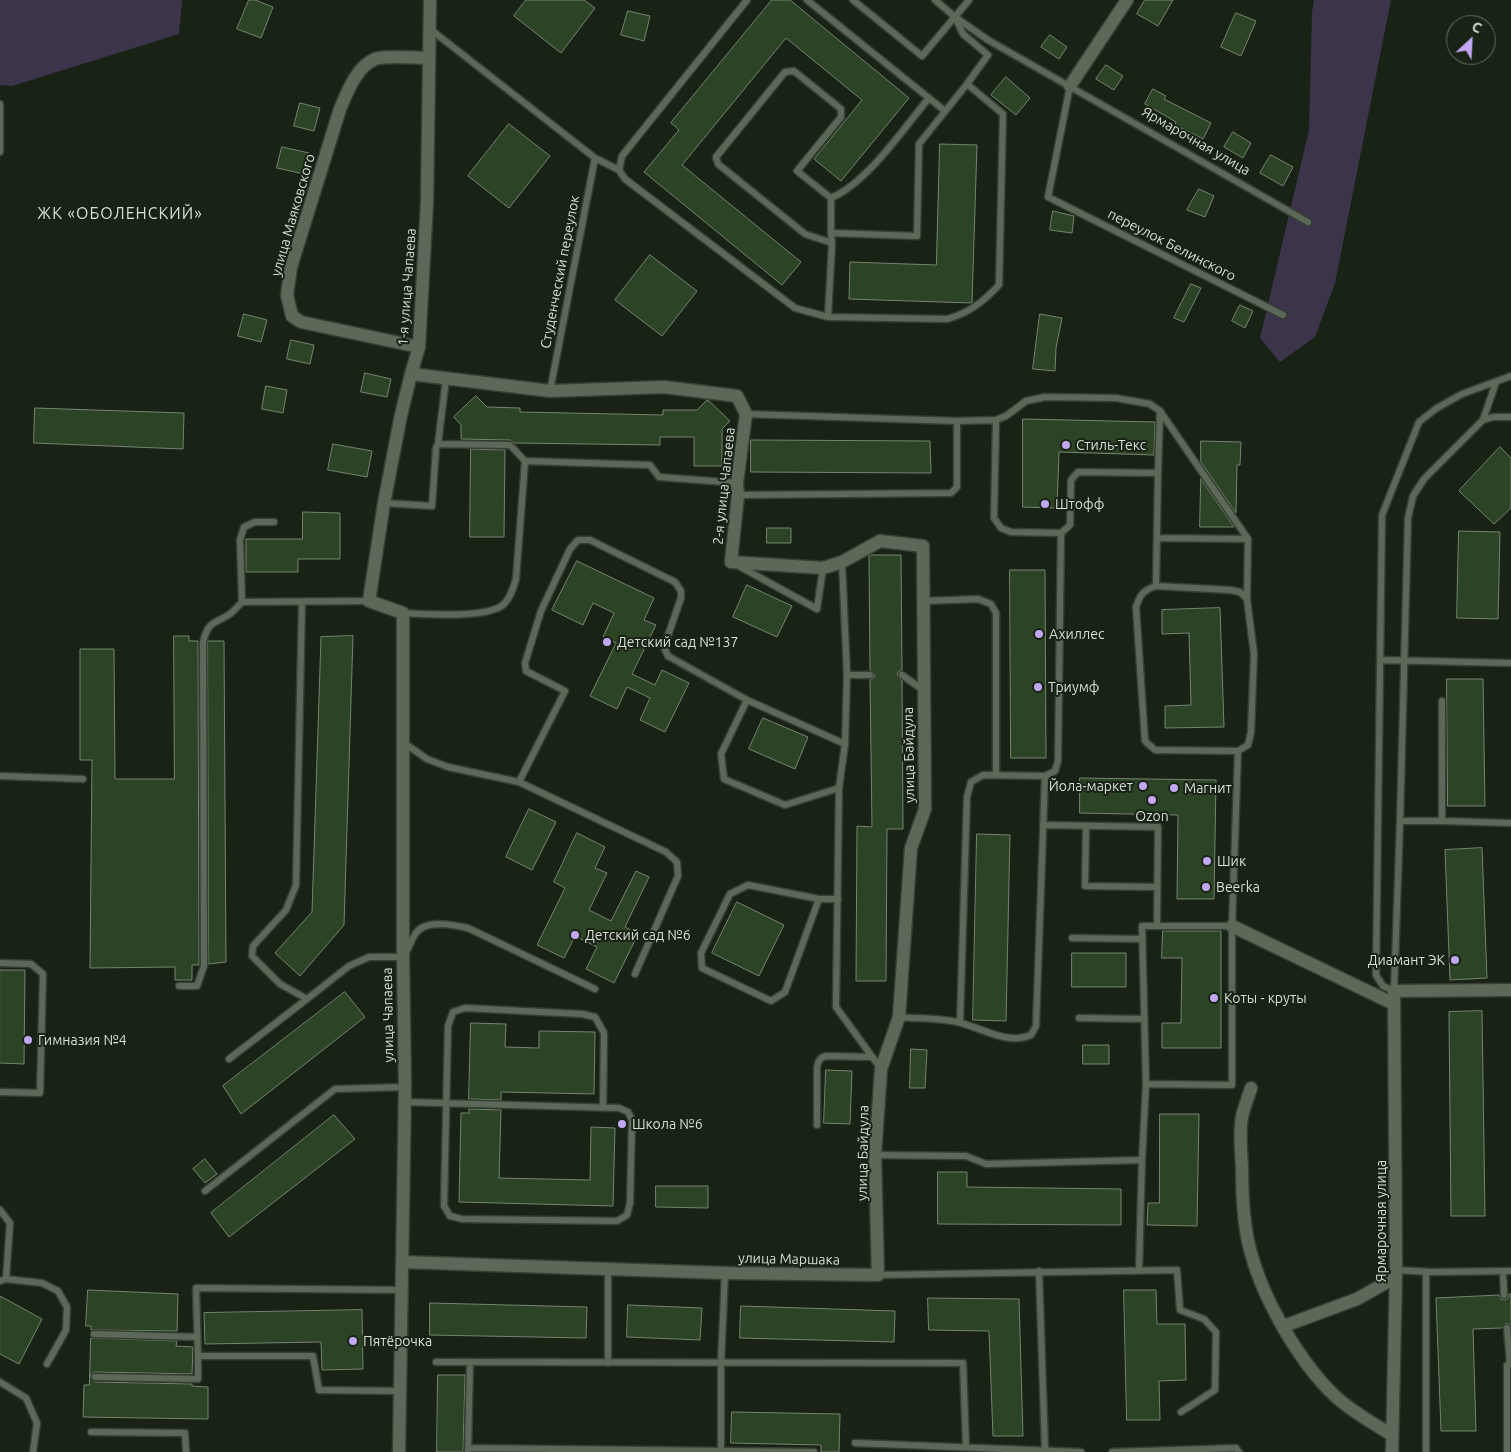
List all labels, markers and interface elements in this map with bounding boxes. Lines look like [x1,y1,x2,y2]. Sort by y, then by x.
north arrow [1446,15,1496,65]
text: С [1469,18,1484,36]
street label: Ярмарочная улица [1139,103,1253,179]
street label: улица Маяковского [267,152,319,278]
street label: Студенческий переулок [537,194,583,350]
district label: ЖК «ОБОЛЕНСКИЙ» [35,204,205,224]
street label: переулок Белинского [1105,205,1239,285]
street label: 1-я улица Чапаева [395,228,419,346]
street label: 2-я улица Чапаева [709,426,739,546]
place label: Стиль-Текс [1076,437,1146,453]
marker: Стиль-Текс [1060,439,1072,451]
place label: Штофф [1055,496,1104,512]
marker: Штофф [1039,498,1051,510]
place label: Ахиллес [1049,626,1104,642]
marker: Ахиллес [1033,628,1045,640]
place label: Детский сад №137 [617,634,738,650]
marker: Детский сад №137 [601,636,613,648]
place label: Триумф [1048,679,1099,695]
marker: Триумф [1032,681,1044,693]
street label: улица Байдула [900,707,918,803]
place label: Йола-маркет [1049,778,1133,794]
marker: Йола-маркет [1137,780,1149,792]
place label: Магнит [1184,780,1232,796]
marker: Магнит [1168,782,1180,794]
marker: Ozon [1146,794,1158,806]
place label: Ozon [1135,808,1169,824]
place label: Шик [1217,853,1246,869]
marker: Шик [1201,855,1213,867]
place label: Beerka [1216,879,1260,895]
marker: Beerka [1200,881,1212,893]
place label: Детский сад №6 [585,927,691,943]
marker: Детский сад №6 [569,929,581,941]
place label: Диамант ЭК [1368,952,1445,968]
marker: Диамант ЭК [1449,954,1461,966]
street label: улица Чапаева [379,967,397,1063]
place label: Коты - круты [1224,990,1307,1006]
marker: Коты - круты [1208,992,1220,1004]
place label: Гимназия №4 [38,1032,127,1048]
marker: Гимназия №4 [22,1034,34,1046]
street label: улица Байдула [854,1105,872,1201]
place label: Школа №6 [632,1116,703,1132]
marker: Школа №6 [616,1118,628,1130]
street label: Ярмарочная улица [1373,1160,1389,1282]
street label: улица Маршака [738,1250,840,1268]
place label: Пятёрочка [363,1333,432,1349]
marker: Пятёрочка [347,1335,359,1347]

